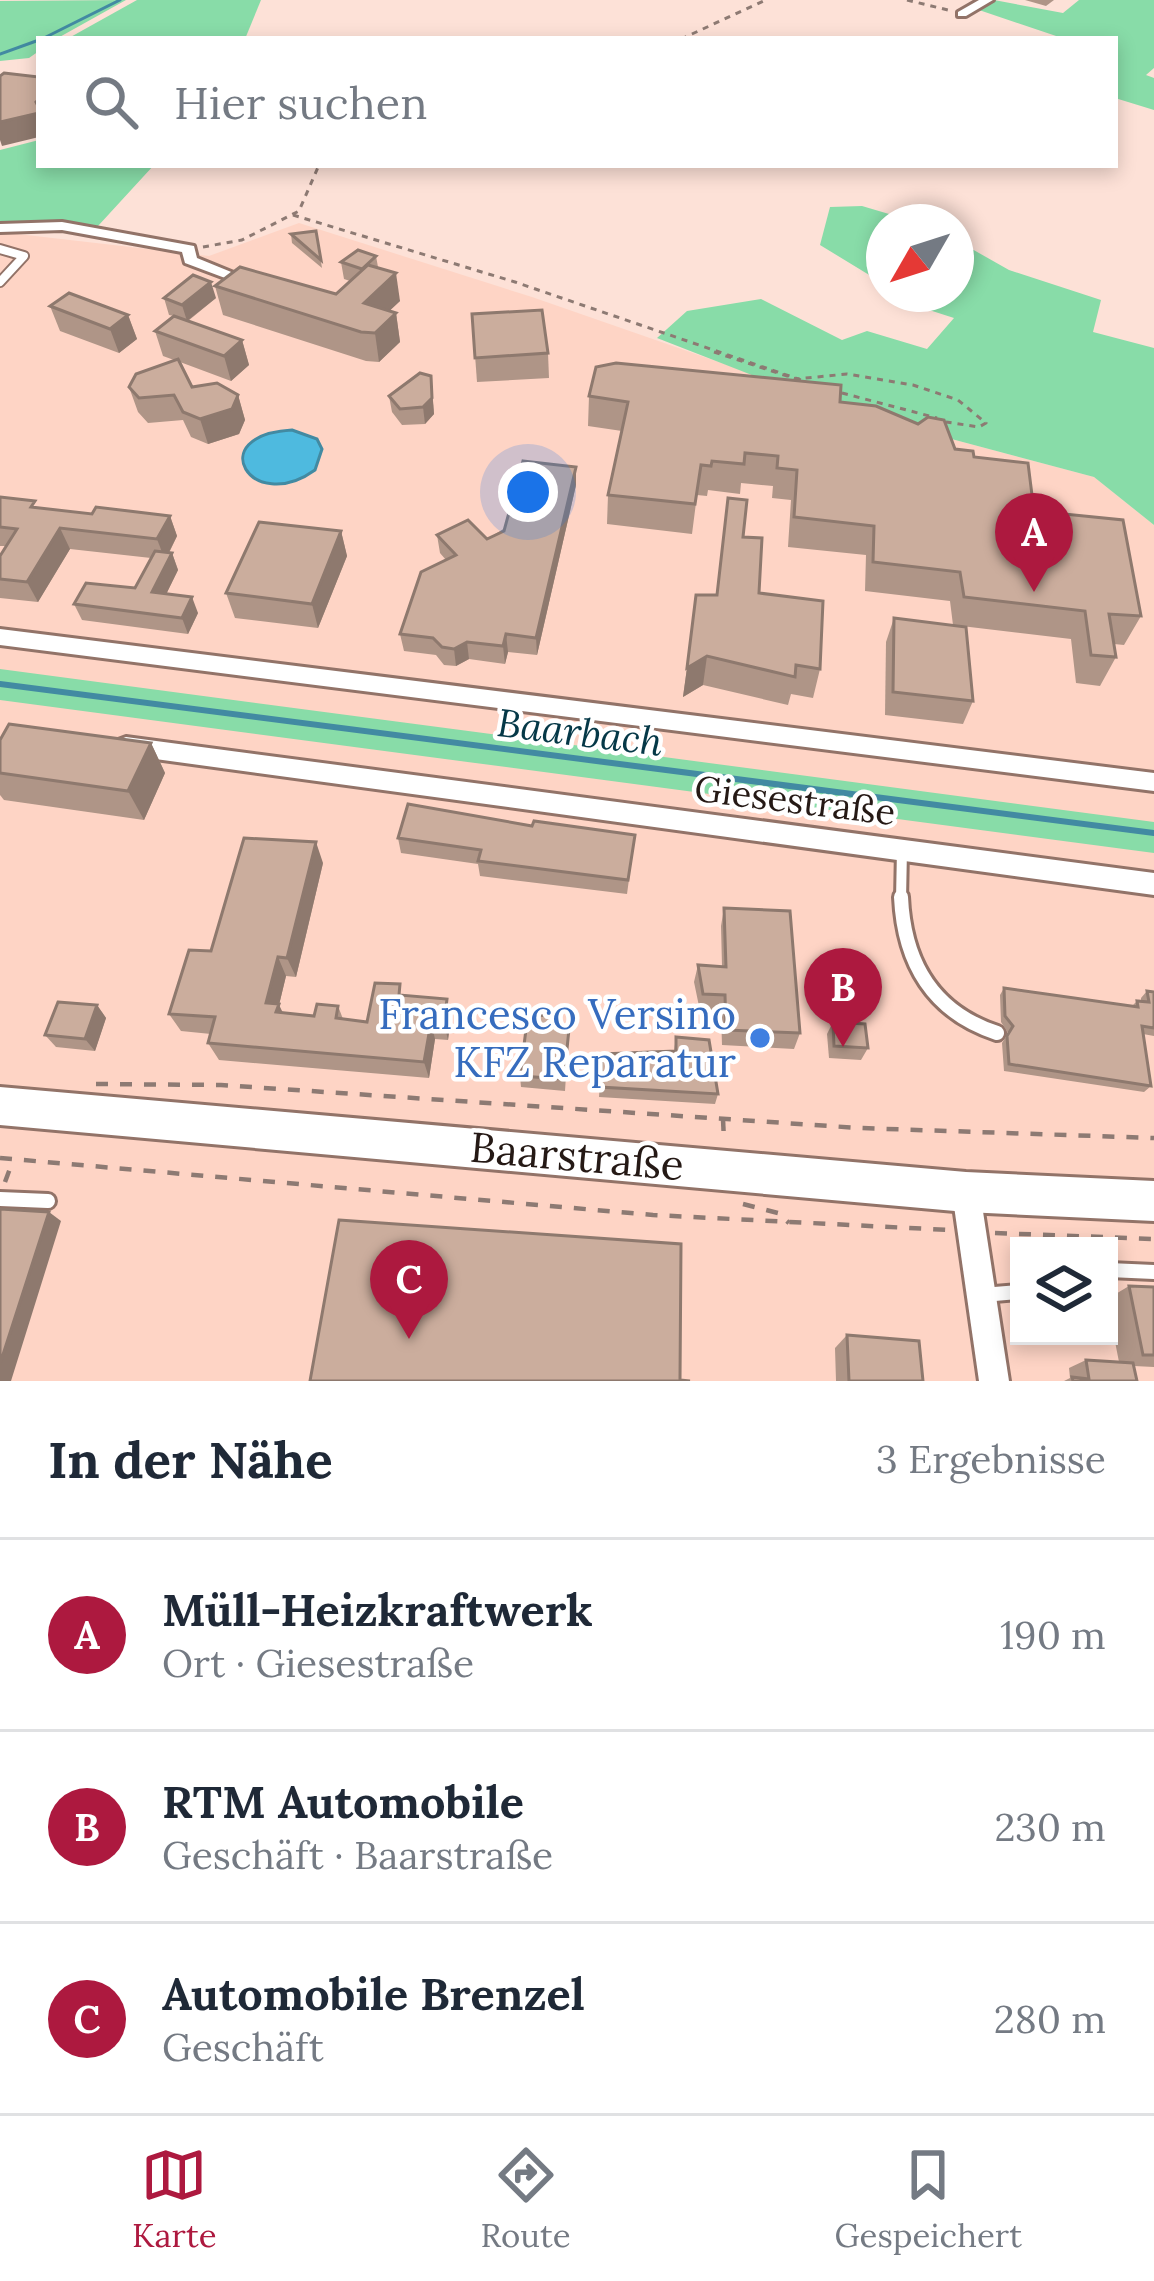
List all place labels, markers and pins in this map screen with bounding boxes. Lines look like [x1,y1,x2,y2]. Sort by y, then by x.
pin: A [995,493,1073,592]
pin: B [804,948,882,1047]
place label: Francesco Versino KFZ Reparatur [378,987,736,1089]
marker: Francesco Versino KFZ Reparatur [747,1025,773,1051]
pin: C [370,1240,448,1339]

